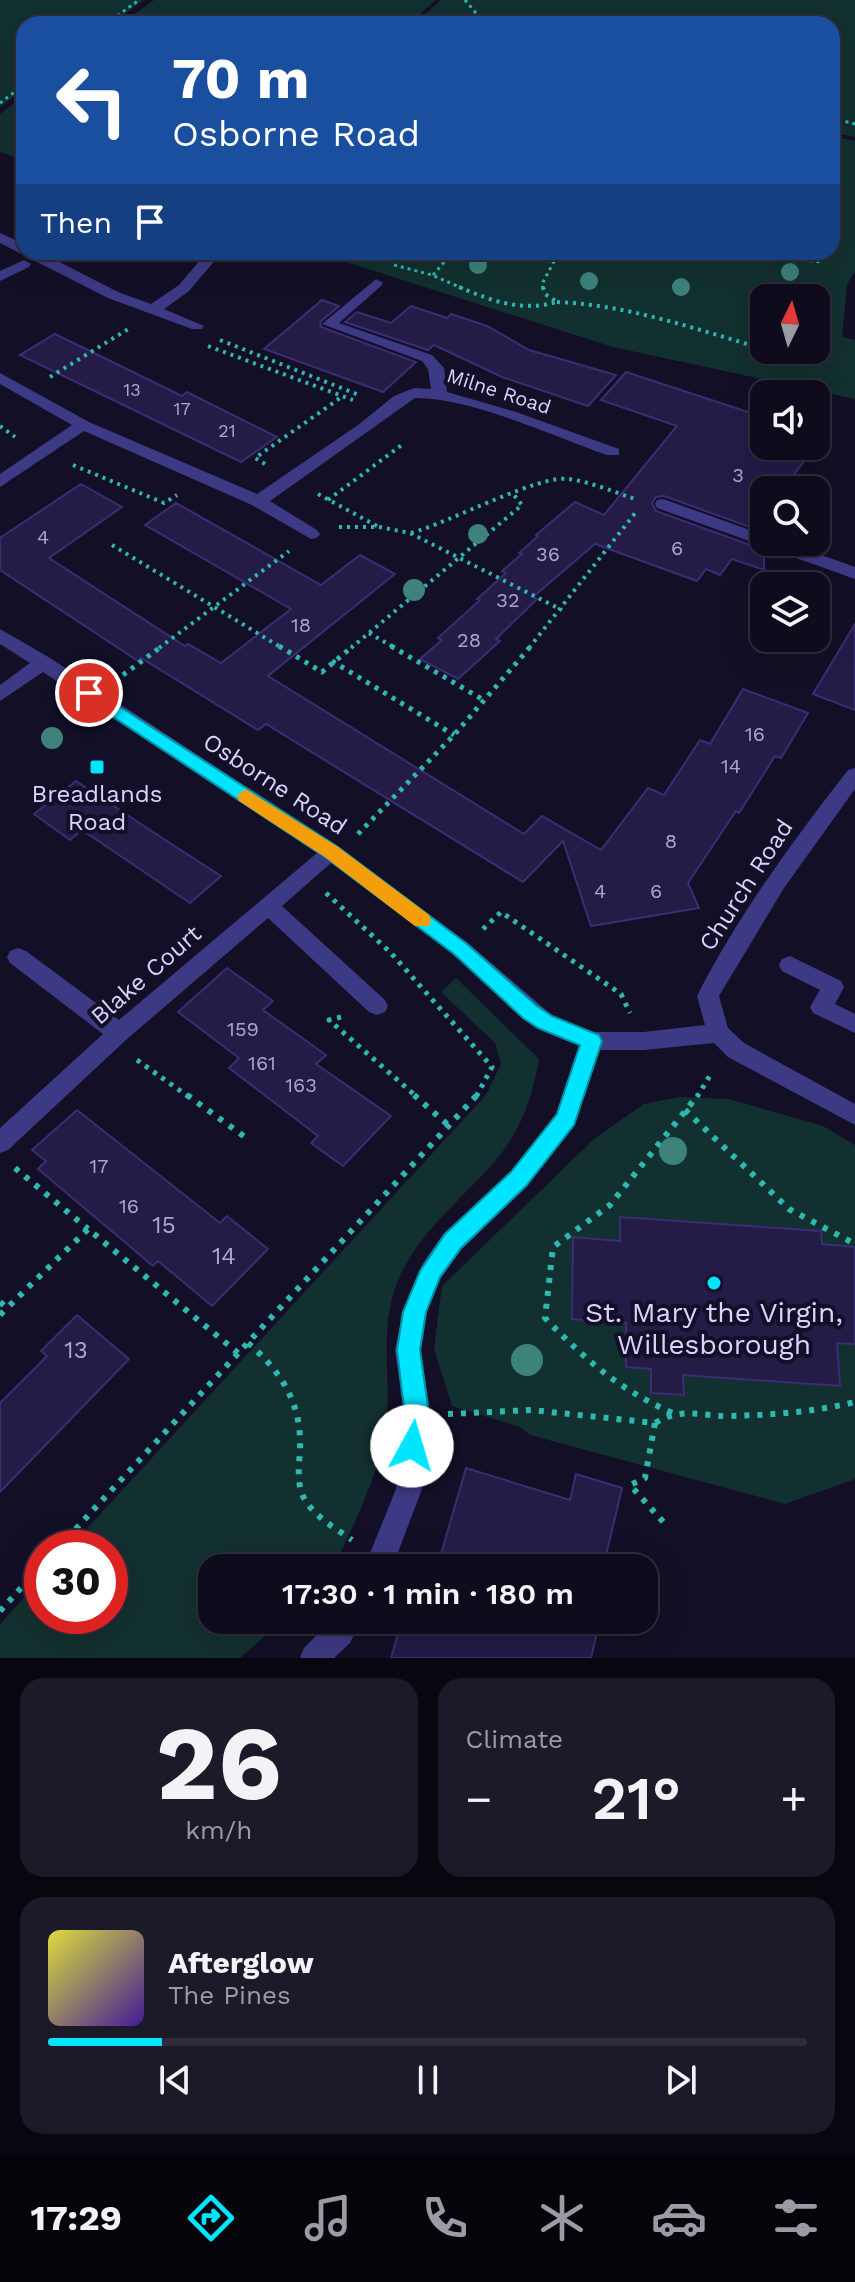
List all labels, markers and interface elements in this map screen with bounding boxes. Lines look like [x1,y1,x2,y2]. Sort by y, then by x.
text: 70 m [172,46,309,112]
icon: left [40,48,144,152]
text: Osborne Road [172,113,420,155]
icon: arrive [128,200,172,244]
text: Then [40,205,112,240]
north arrow [750,284,830,364]
map controls [750,284,830,652]
street label: Milne Road [444,363,554,419]
house number: 13 [123,379,141,400]
button: sound [750,380,830,460]
house number: 17 [173,398,191,419]
house number: 21 [218,420,236,441]
house number: 3 [732,463,744,487]
button: search [750,476,830,556]
house number: 4 [37,525,49,549]
house number: 6 [671,536,683,560]
house number: 36 [536,542,560,566]
button: layers [750,572,830,652]
house number: 32 [496,588,520,612]
house number: 18 [291,613,311,637]
house number: 28 [457,628,481,652]
pin [55,659,123,727]
icon: arrive [67,671,111,715]
house number: 16 [745,722,765,746]
street label: Osborne Road [198,727,352,841]
house number: 14 [721,754,741,778]
marker: Breadlands Road [88,758,106,776]
place label: Breadlands Road [31,780,163,836]
street label: Church Road [693,814,799,956]
house number: 8 [665,829,677,853]
house number: 4 [594,879,606,903]
house number: 6 [650,879,662,903]
street label: Blake Court [85,920,207,1030]
house number: 159 [227,1017,259,1041]
house number: 161 [248,1051,276,1075]
house number: 163 [285,1073,317,1097]
house number: 17 [89,1154,109,1178]
house number: 16 [119,1194,139,1218]
house number: 15 [152,1211,176,1239]
house number: 14 [212,1242,236,1270]
marker: St. Mary the Virgin, Willesborough [705,1274,723,1292]
place label: St. Mary the Virgin, Willesborough [585,1296,843,1361]
house number: 13 [64,1336,88,1364]
position arrow [370,1404,454,1488]
speed limit sign: 30 [24,1530,128,1634]
text: 17:30 · 1 min · 180 m [282,1576,574,1611]
text: 26 [156,1702,282,1824]
text: Climate [466,1724,563,1754]
text: 21° [592,1763,681,1834]
text: − [466,1773,492,1825]
text: + [780,1773,807,1825]
text: km/h [185,1815,252,1845]
text: Afterglow [168,1945,314,1980]
text: The Pines [168,1980,291,2010]
icon: previous [153,2058,197,2102]
icon: pause [406,2058,450,2102]
icon: next [659,2058,703,2102]
icon: directions [183,2190,239,2246]
icon: music [300,2190,356,2246]
icon: phone [417,2190,473,2246]
icon: climate [534,2190,590,2246]
icon: car [651,2190,707,2246]
icon: filters [768,2190,824,2246]
text: 17:29 [31,2197,122,2239]

